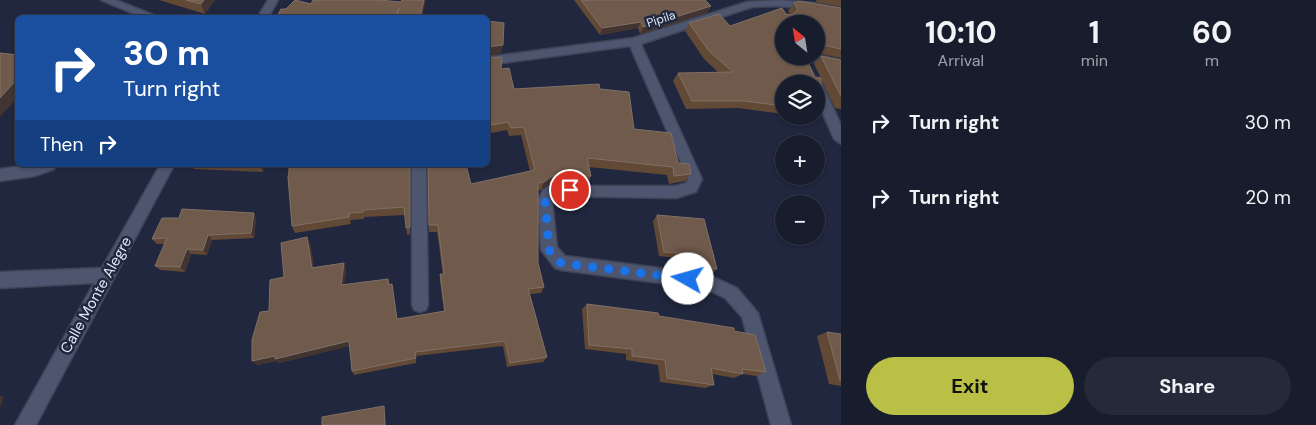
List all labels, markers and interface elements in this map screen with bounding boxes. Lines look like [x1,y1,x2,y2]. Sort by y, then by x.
street label: Pipila [645,7,677,31]
text: 10:10 [925,13,997,52]
text: 1 [1089,13,1100,52]
text: 60 [1192,13,1232,52]
north arrow [775,15,825,65]
map controls [775,15,825,245]
text: 30 m [123,30,210,76]
icon: right [40,35,105,100]
text: Arrival [938,50,984,71]
text: min [1081,50,1108,71]
text: m [1205,50,1219,71]
text: Turn right [123,74,220,103]
button: layers [775,75,825,125]
icon: right [866,109,894,137]
text: Turn right [909,110,999,135]
text: 30 m [1245,110,1291,135]
icon: right [93,130,121,158]
text: Then [40,132,83,157]
button: + [775,135,825,185]
pin [549,169,591,211]
icon: arrive [556,176,584,204]
icon: right [866,184,894,212]
text: Turn right [909,185,999,210]
text: 20 m [1245,185,1291,210]
button: − [775,195,825,245]
street label: Calle Monte Alegre [56,233,136,357]
position arrow [661,252,713,304]
button: Exit [866,357,1074,415]
button: Share [1084,357,1291,415]

